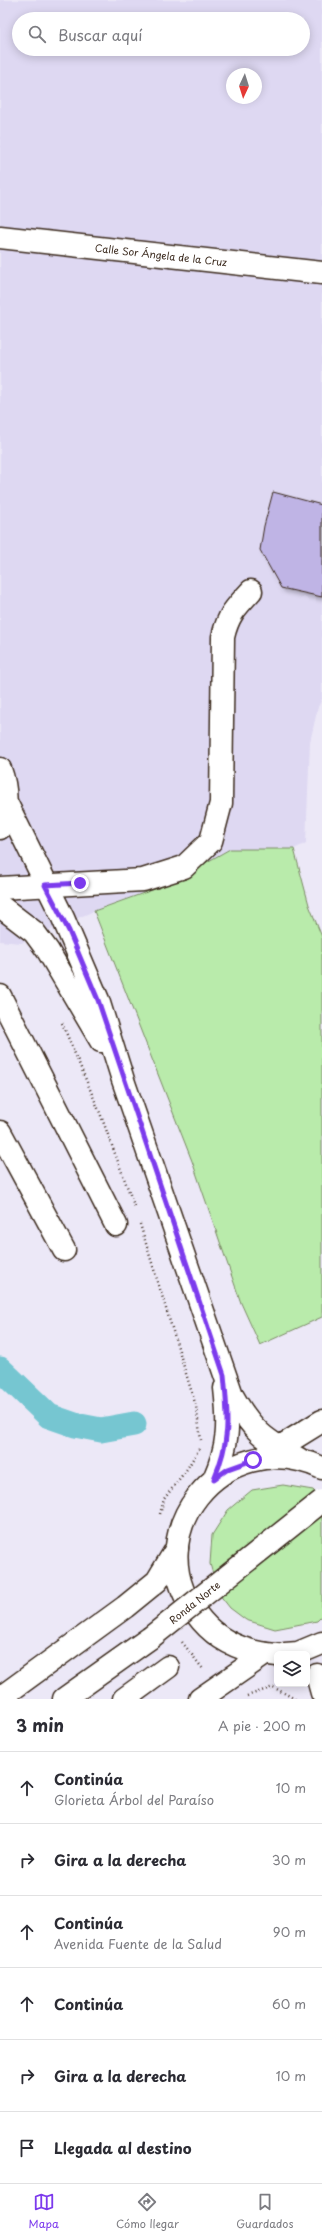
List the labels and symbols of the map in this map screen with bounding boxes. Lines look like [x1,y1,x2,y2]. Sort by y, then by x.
north arrow [226,68,262,104]
street label: Calle Sor Ángela de la Cruz [94,240,228,269]
route end [71,874,89,892]
route start [244,1451,262,1469]
street label: Ronda Norte [166,1577,223,1627]

